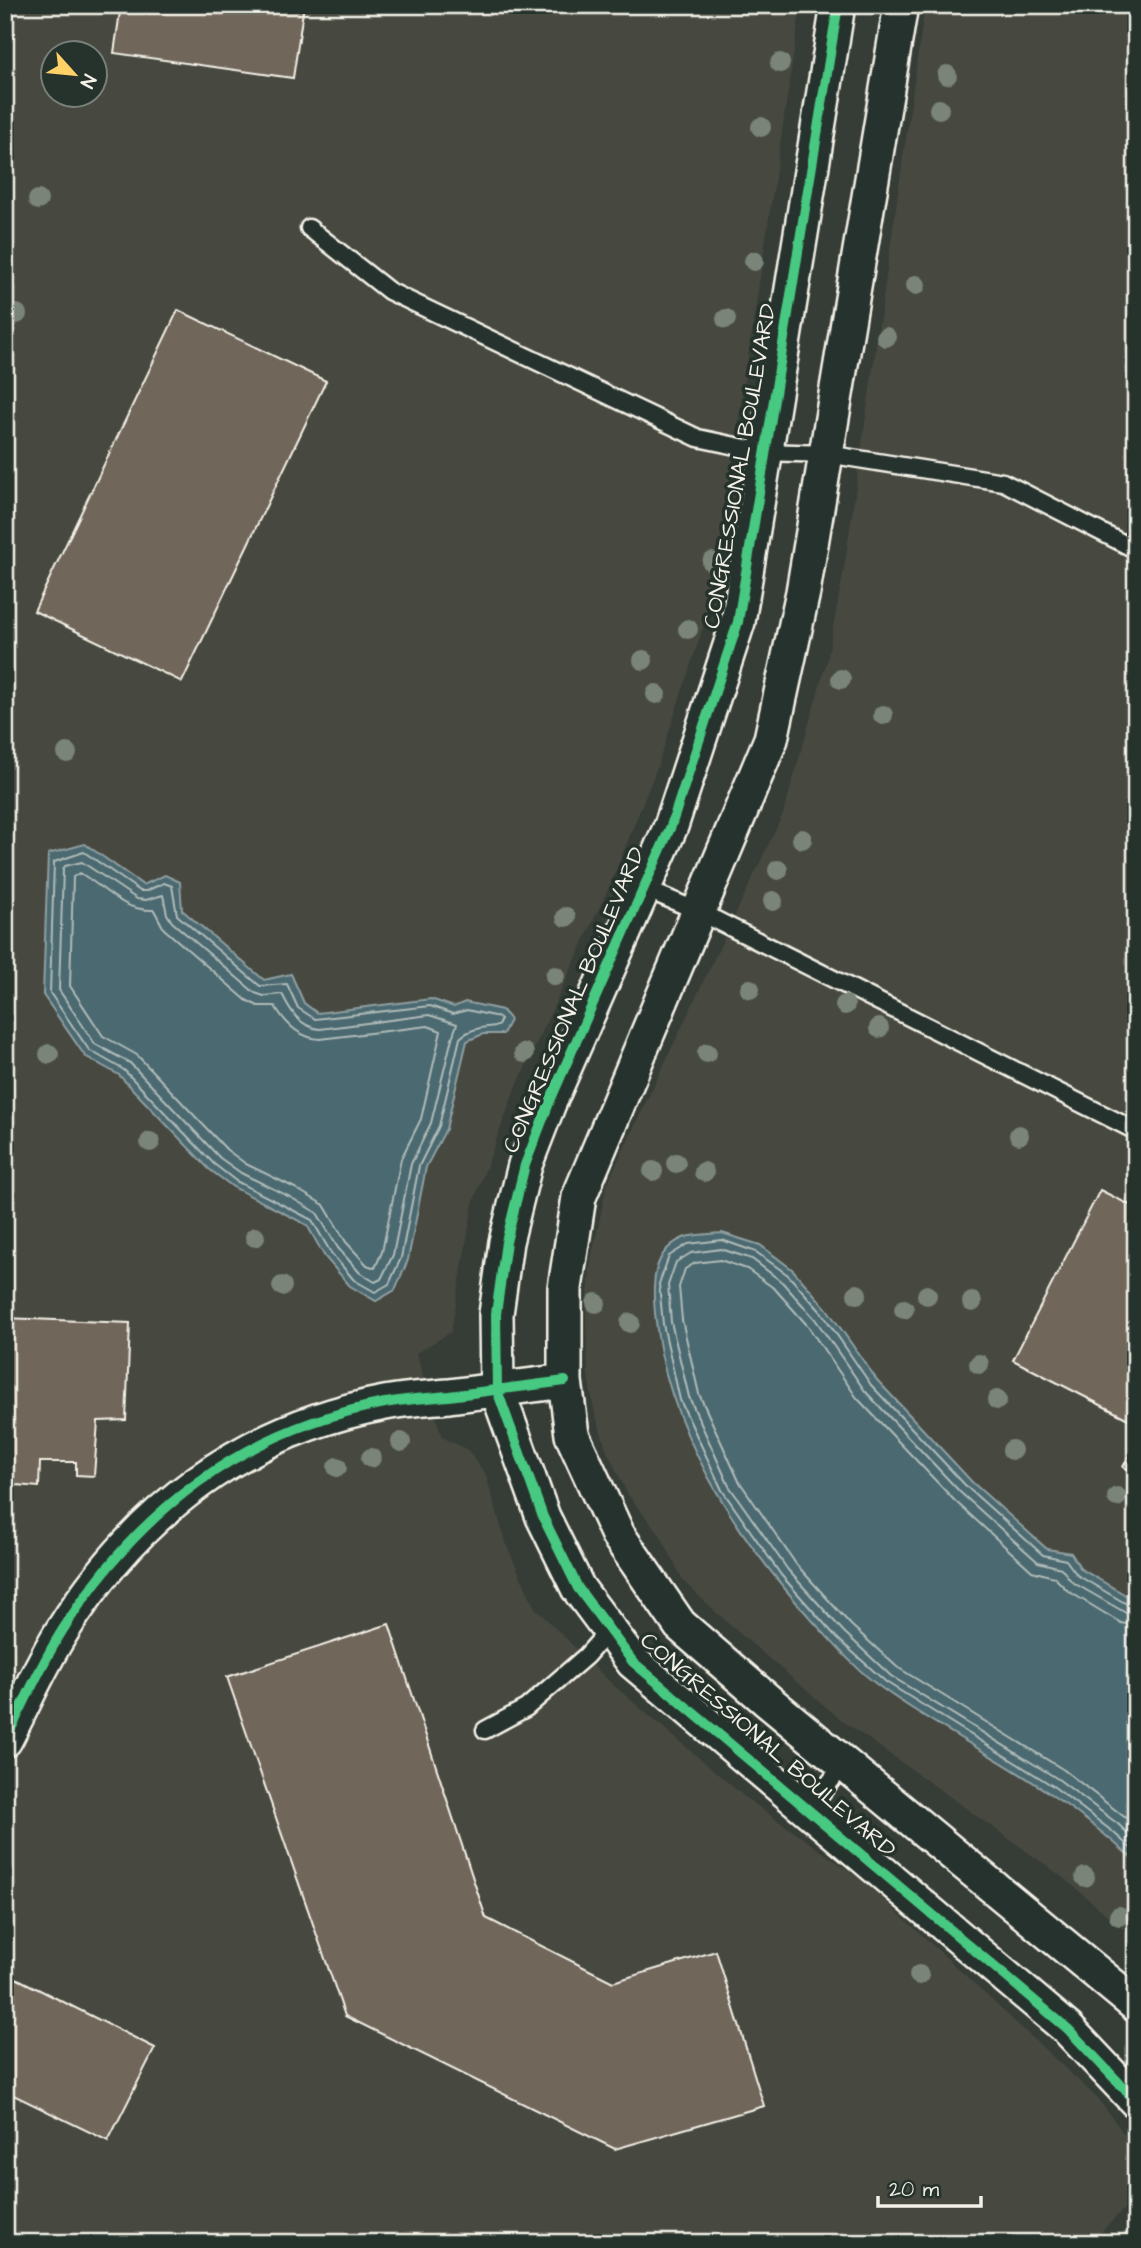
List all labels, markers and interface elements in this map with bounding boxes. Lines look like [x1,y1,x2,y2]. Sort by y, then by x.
north arrow [38,38,108,108]
text: N [73,70,103,93]
street label: CONGRESSIONAL BOULEVARD [696,301,784,631]
street label: CONGRESSIONAL BOULEVARD [495,842,653,1158]
street label: CONGRESSIONAL BOULEVARD [633,1625,903,1865]
scale bar [878,2164,982,2208]
text: 20 m [889,2175,940,2204]

